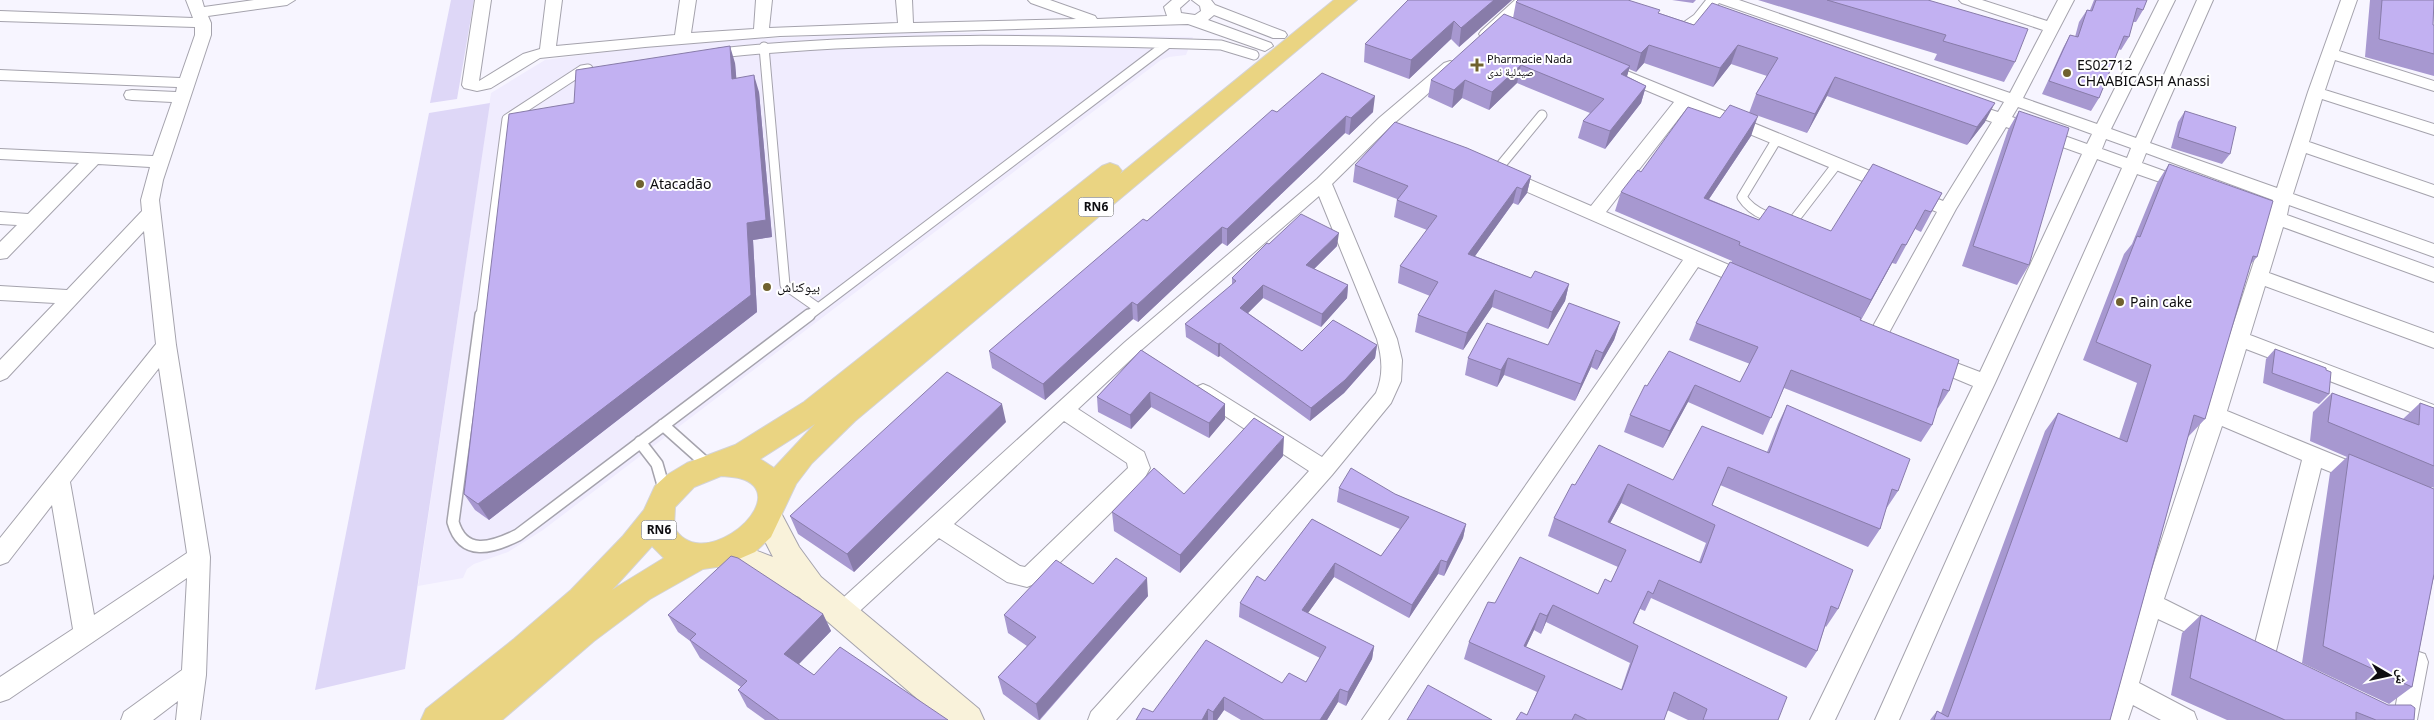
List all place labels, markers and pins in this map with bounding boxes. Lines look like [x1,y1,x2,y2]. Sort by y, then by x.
place label: Pharmacie Nada صيدلية ندى [1487,51,1572,79]
place label: ES02712 CHAABICASH Anassi [2077,55,2210,90]
marker: Pharmacie Nada صيدلية ندى [1471,59,1483,71]
marker: ES02712 CHAABICASH Anassi [2061,67,2073,79]
place label: Atacadão [650,174,711,193]
marker: Atacadão [634,178,646,190]
place label: بيوكناش [777,277,820,296]
marker: بيوكناش [761,281,773,293]
place label: Pain cake [2130,292,2192,311]
marker: Pain cake [2114,296,2126,308]

